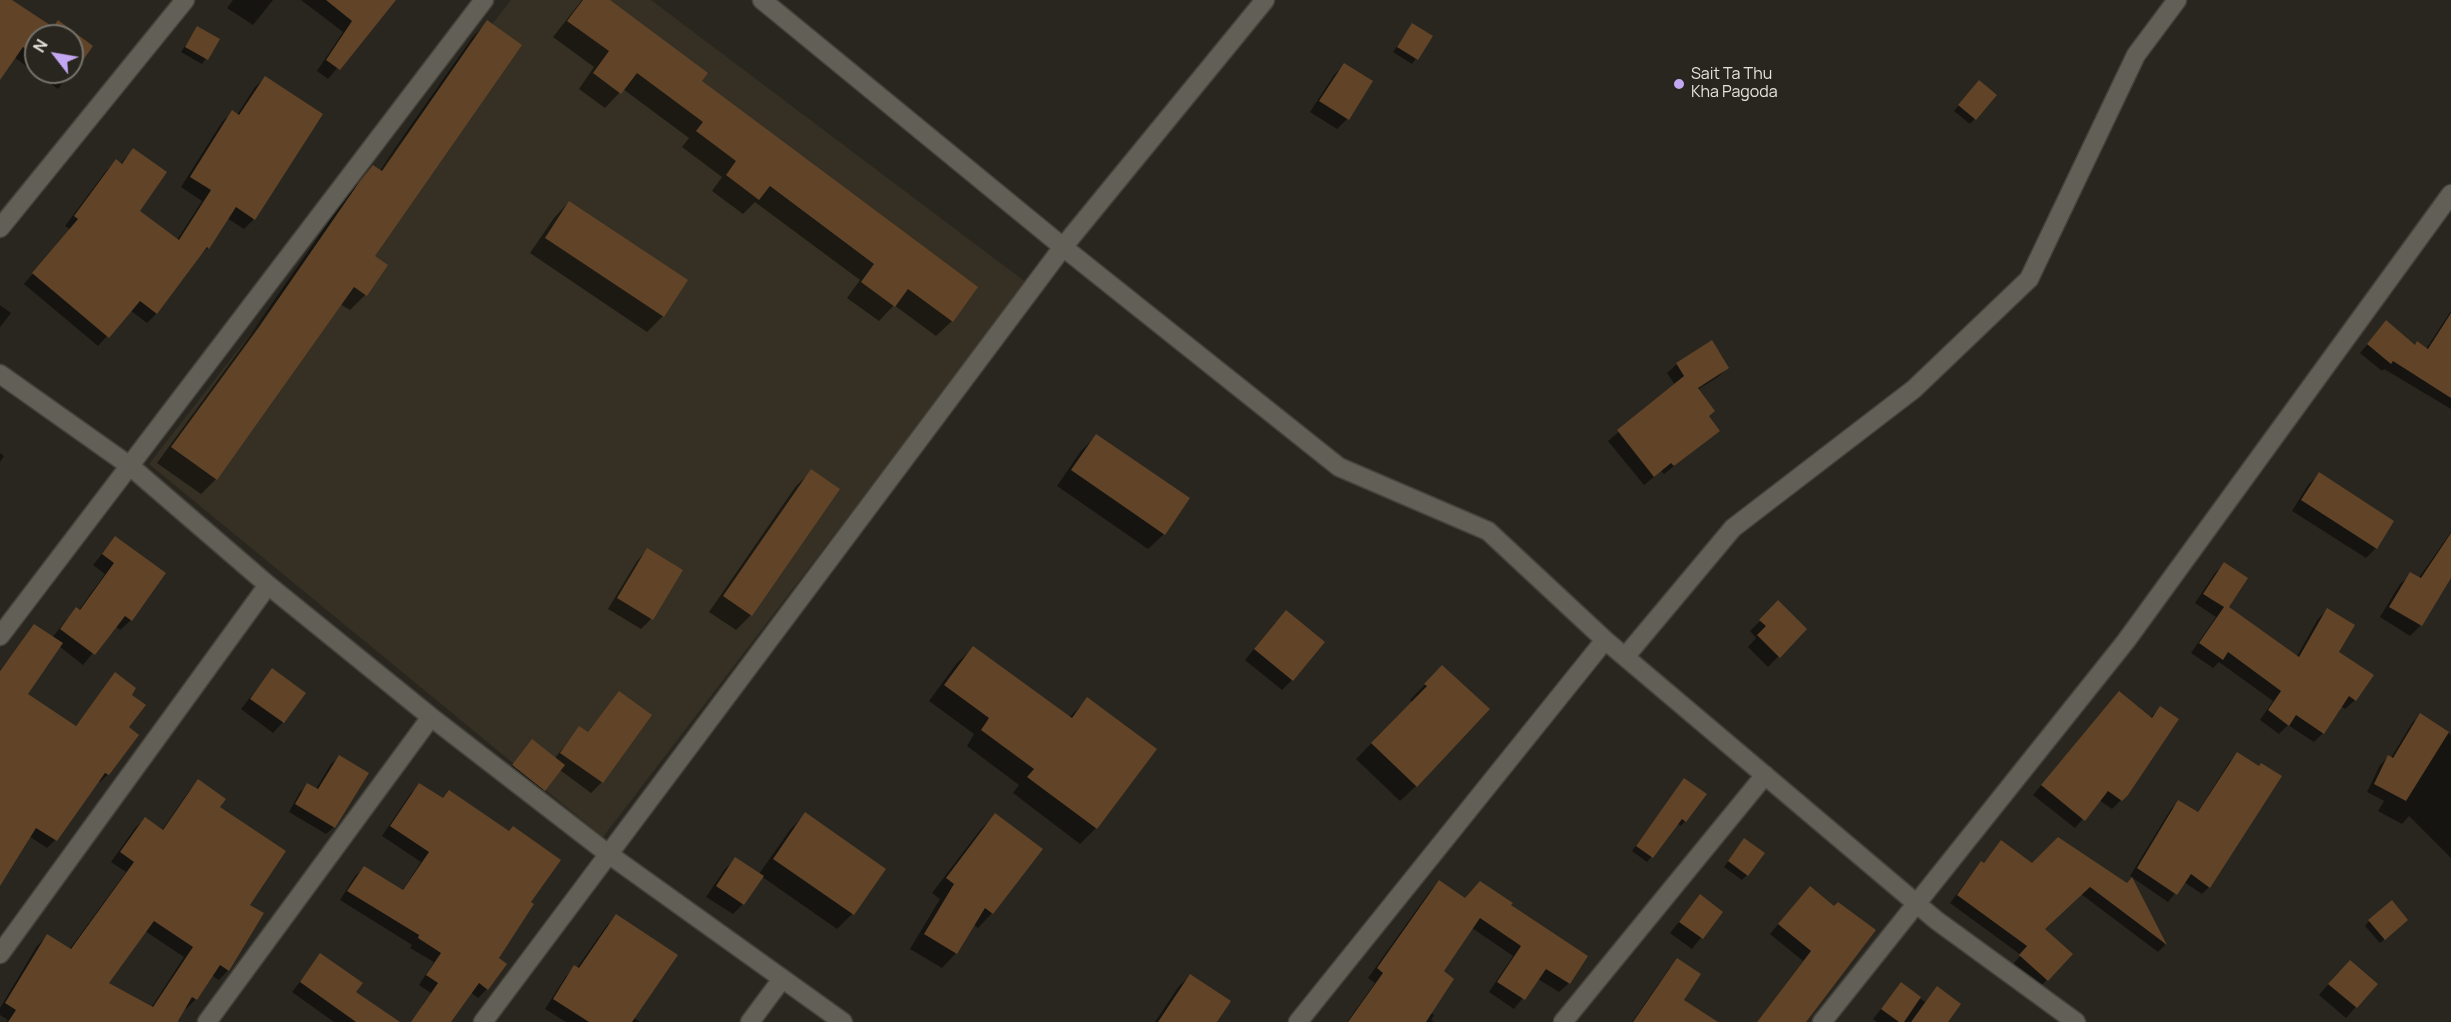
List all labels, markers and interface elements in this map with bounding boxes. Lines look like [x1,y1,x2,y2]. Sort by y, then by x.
north arrow [24,24,84,84]
text: N [28,35,53,56]
place label: Sait Ta Thu Kha Pagoda [1691,65,1778,103]
marker: Sait Ta Thu Kha Pagoda [1672,77,1686,91]

